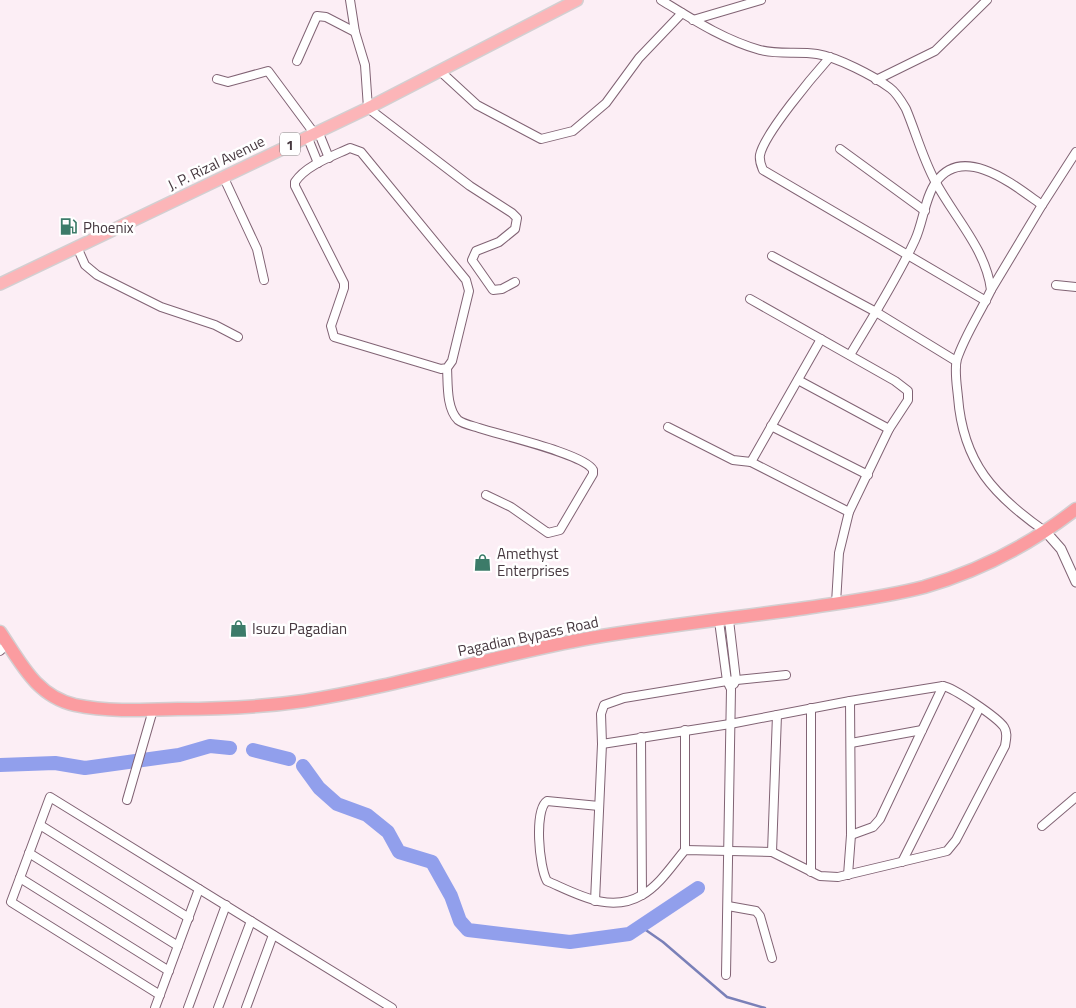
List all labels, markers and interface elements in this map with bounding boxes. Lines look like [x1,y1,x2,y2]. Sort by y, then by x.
street label: J. P. Rizal Avenue [163,130,269,196]
road number: 1 [280,132,300,156]
place label: Phoenix [83,216,134,239]
fuel station icon: Phoenix [59,217,79,237]
place label: Amethyst Enterprises [497,542,569,582]
shop icon: Amethyst Enterprises [473,552,493,572]
street label: Pagadian Bypass Road [456,610,600,662]
place label: Isuzu Pagadian [252,617,347,640]
shop icon: Isuzu Pagadian [228,618,248,638]

